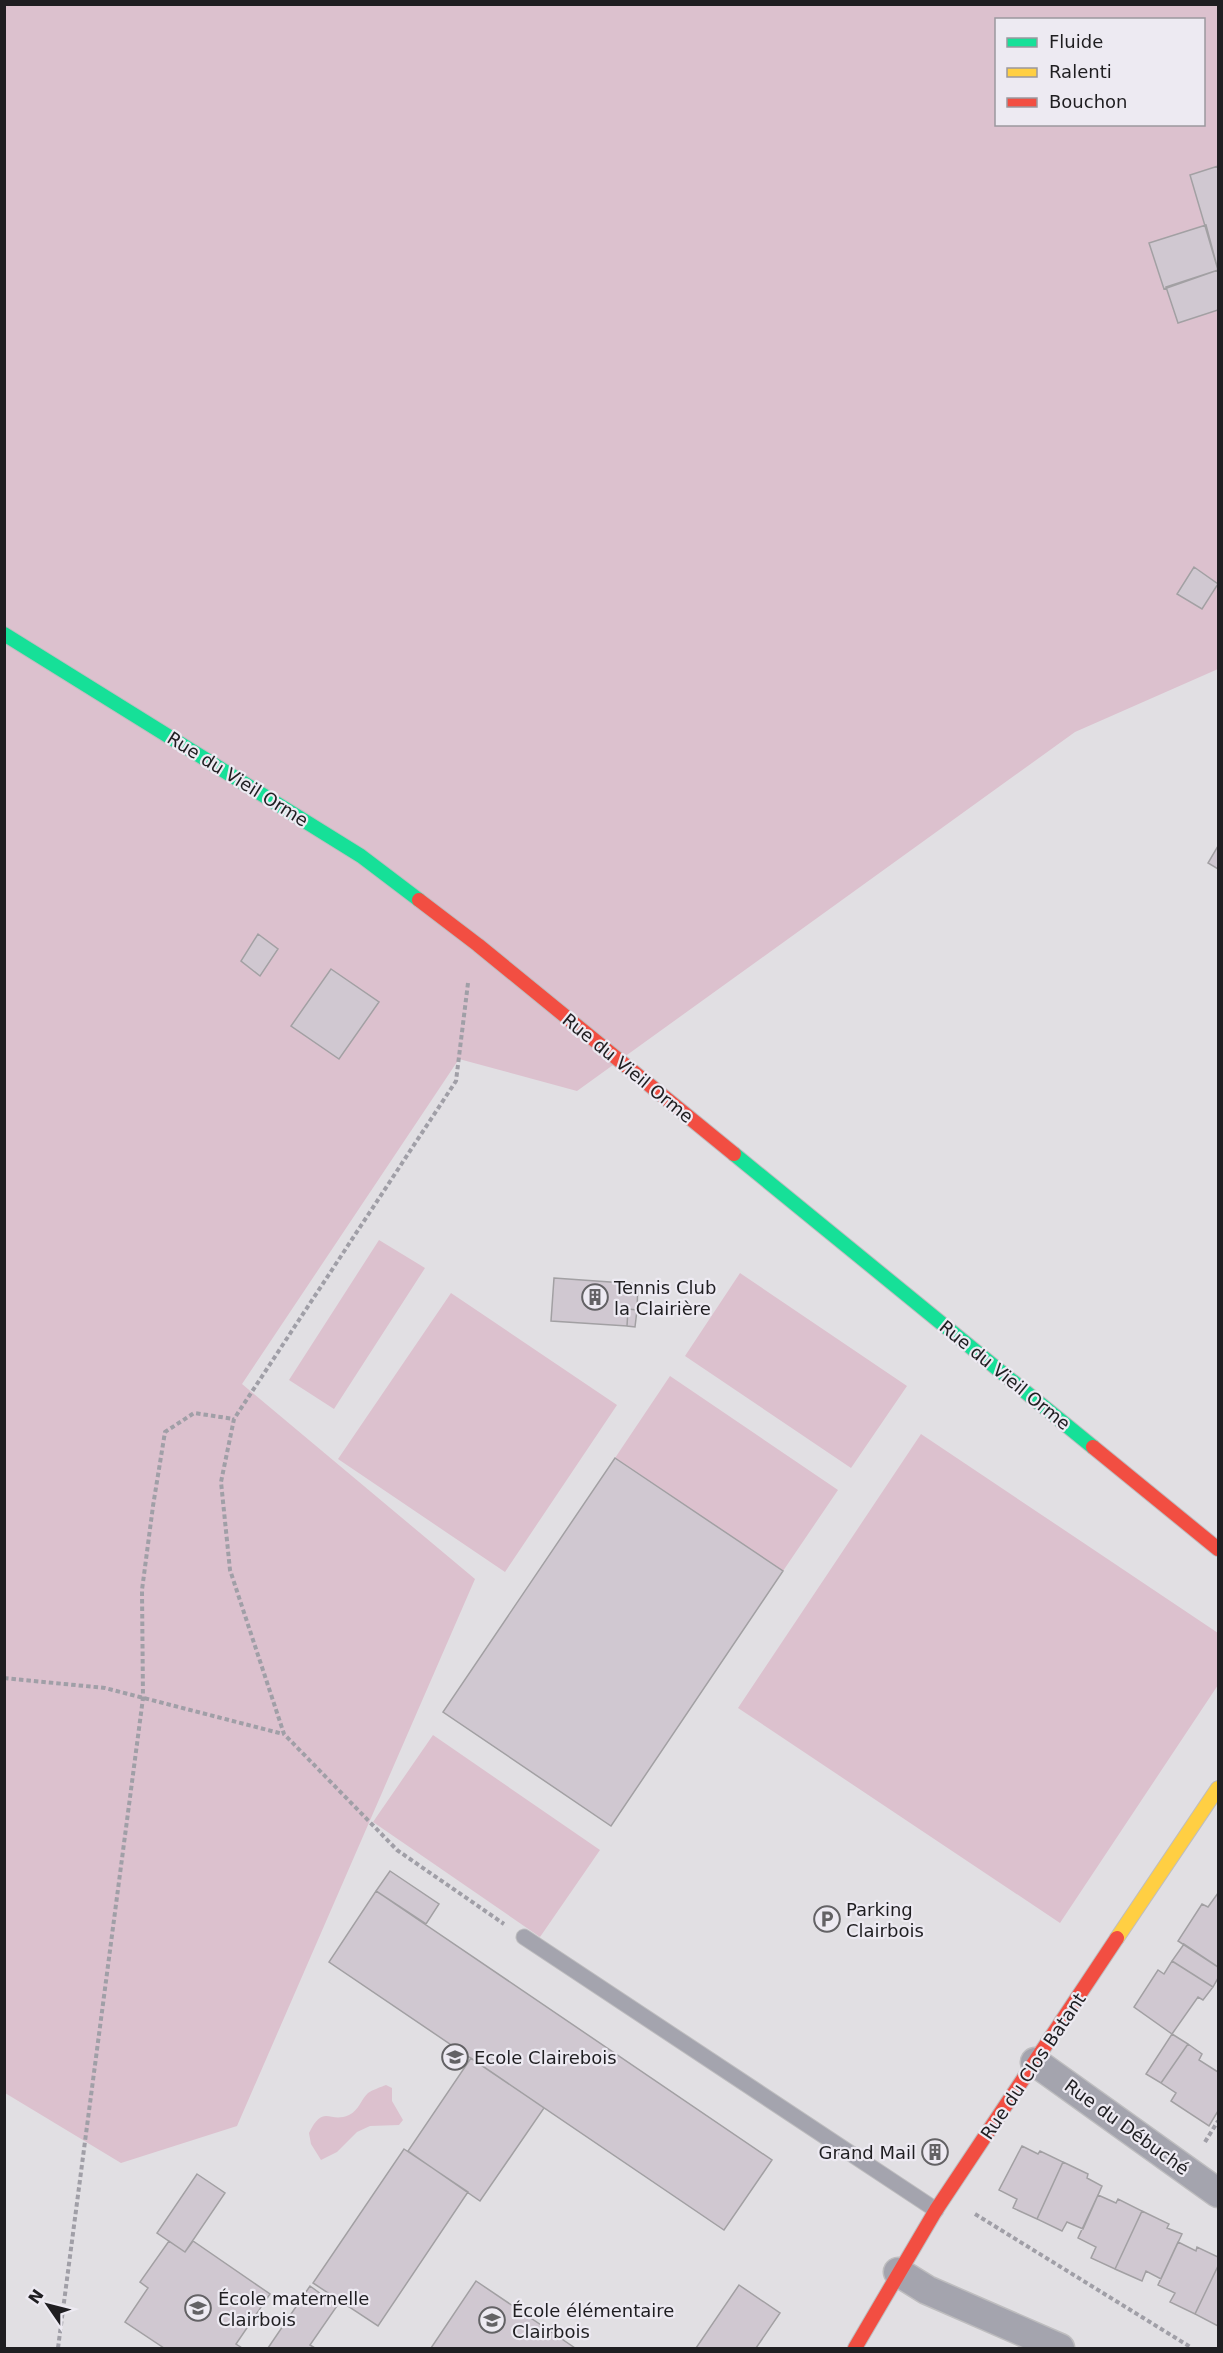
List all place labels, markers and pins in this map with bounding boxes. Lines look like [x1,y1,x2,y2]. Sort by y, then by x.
place label: Tennis Club la Clairière [613,1277,716,1319]
building icon: Tennis Club la Clairière [580,1282,610,1312]
place label: Parking Clairbois [846,1899,924,1941]
parking icon: Parking Clairbois [812,1904,842,1934]
school or university icon: Ecole Clairebois [440,2042,470,2072]
place label: Ecole Clairebois [474,2047,617,2068]
building icon: Grand Mail [920,2137,950,2167]
place label: Grand Mail [819,2142,916,2163]
place label: École maternelle Clairbois [218,2288,369,2330]
school or university icon: École maternelle Clairbois [183,2293,213,2323]
place label: École élémentaire Clairbois [512,2300,674,2342]
school or university icon: École élémentaire Clairbois [477,2305,507,2335]

